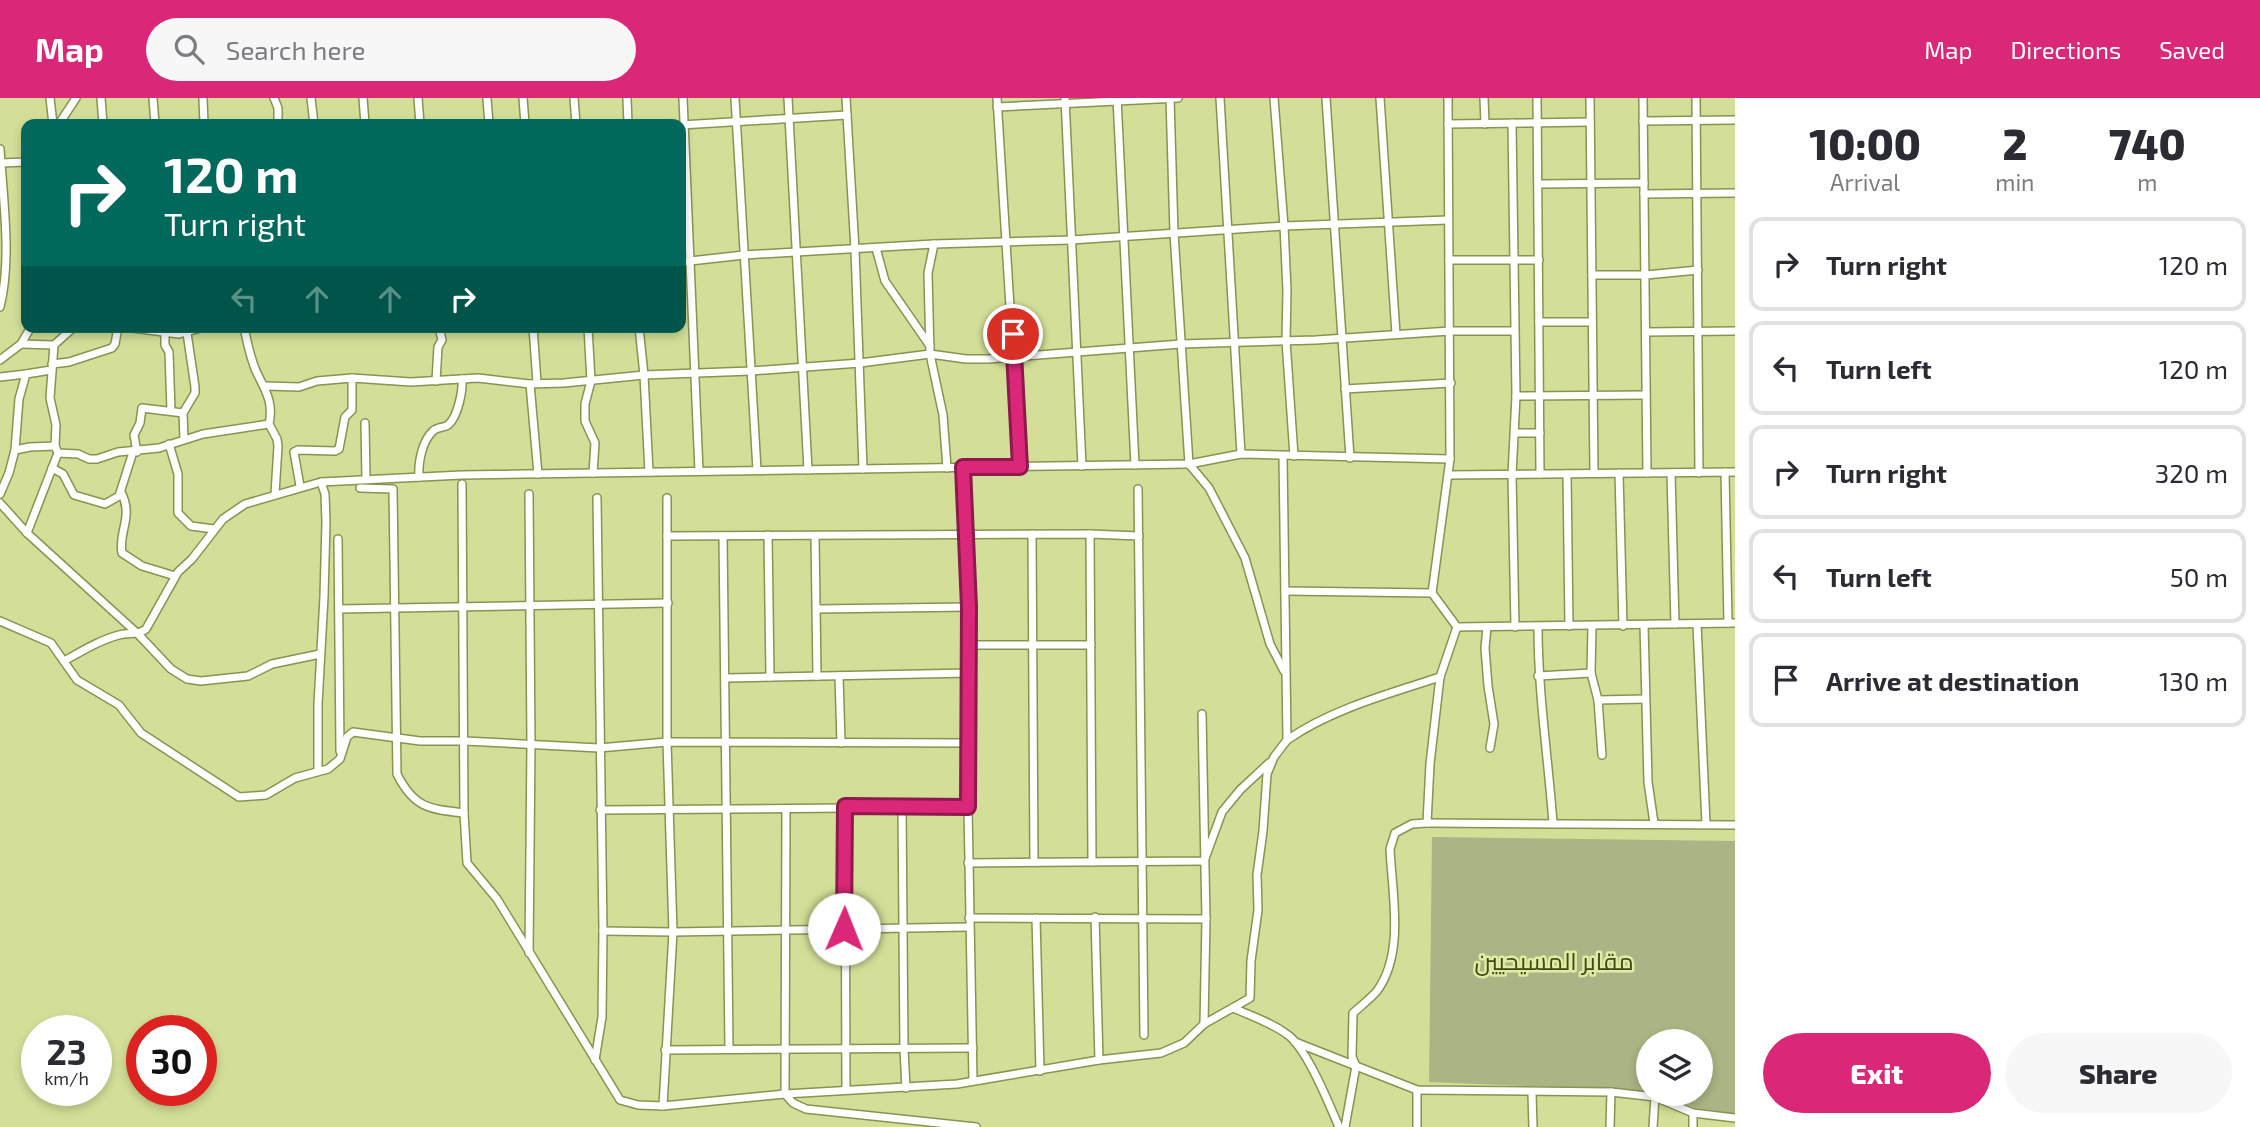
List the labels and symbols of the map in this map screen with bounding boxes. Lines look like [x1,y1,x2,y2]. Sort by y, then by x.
pin [983,304,1043,364]
position arrow [807,892,881,966]
park label: مقابر المسيحيين [1474,946,1634,976]
speed limit sign: 30 [126,1015,217,1106]

